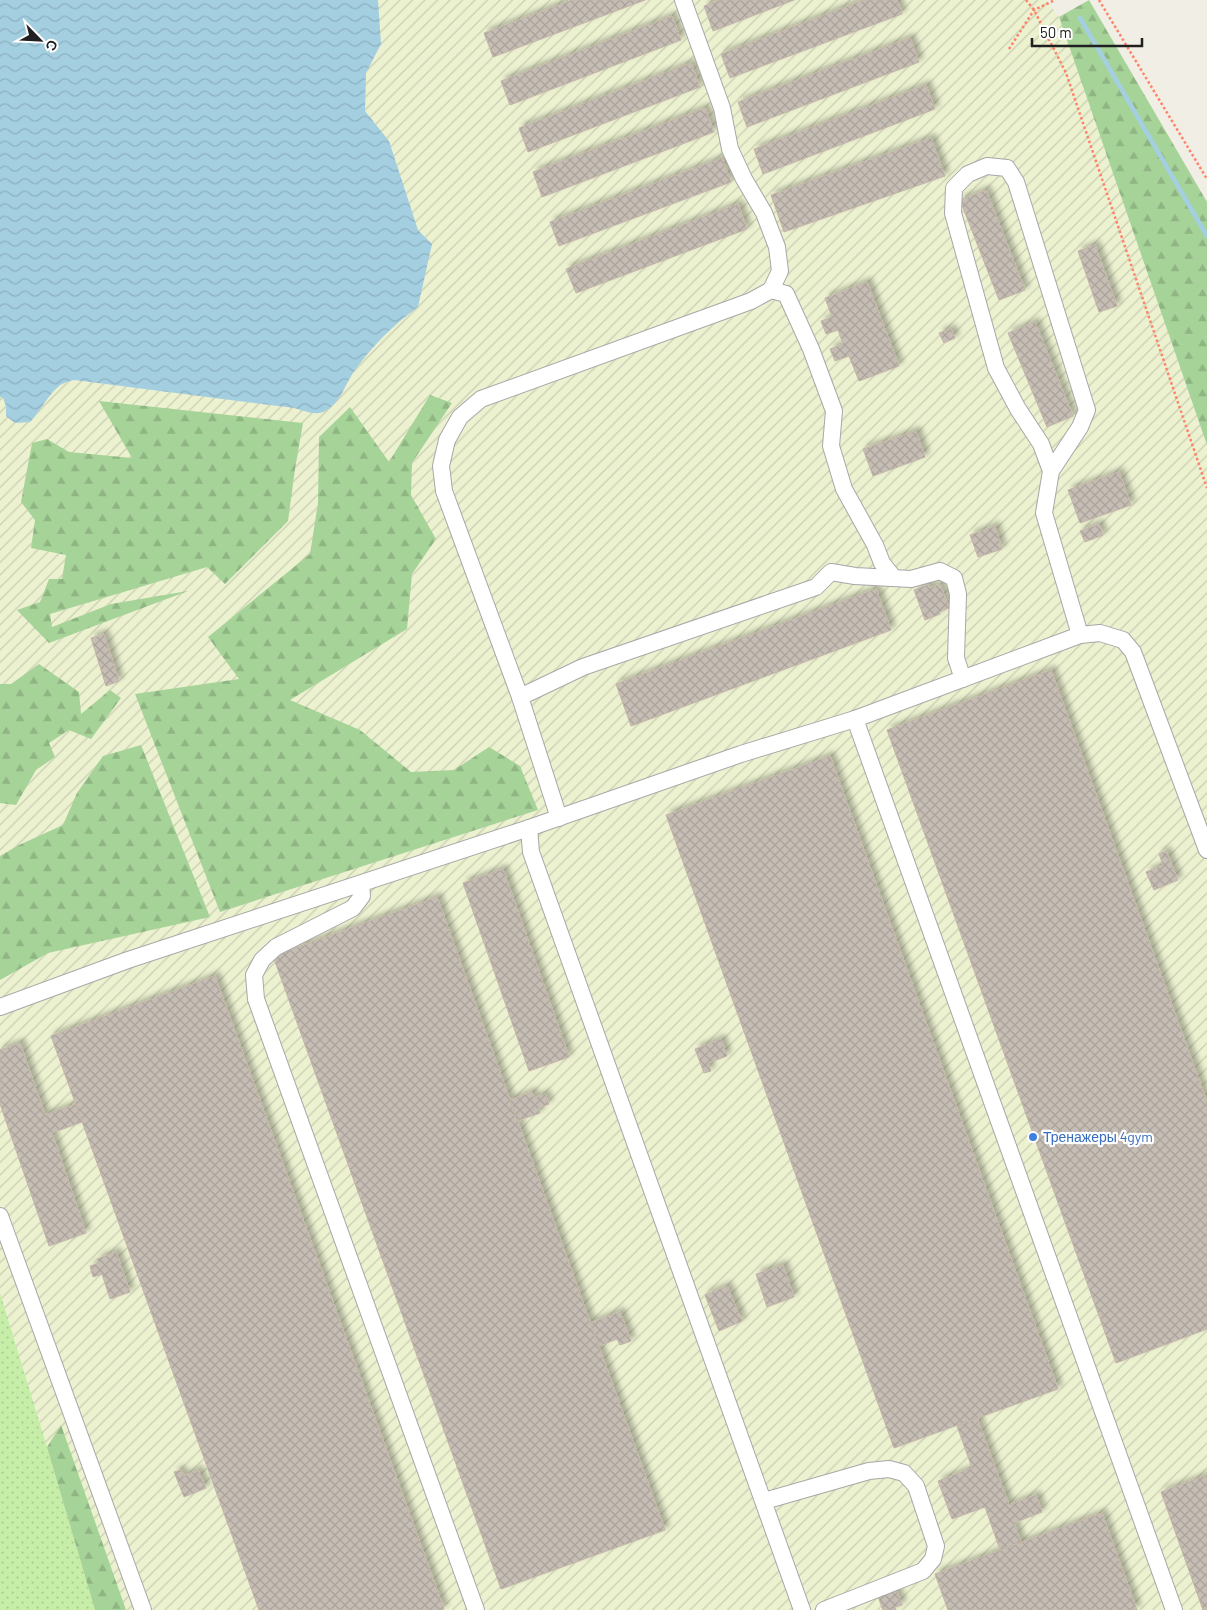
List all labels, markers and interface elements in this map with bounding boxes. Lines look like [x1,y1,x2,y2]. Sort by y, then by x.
north arrow [15,15,65,65]
scale bar [1032,15,1142,47]
text: 50 m [1040,23,1072,41]
text: С [43,37,62,54]
place label: Тренажеры 4gym [1043,1128,1153,1145]
marker: Тренажеры 4gym [1027,1131,1039,1143]

